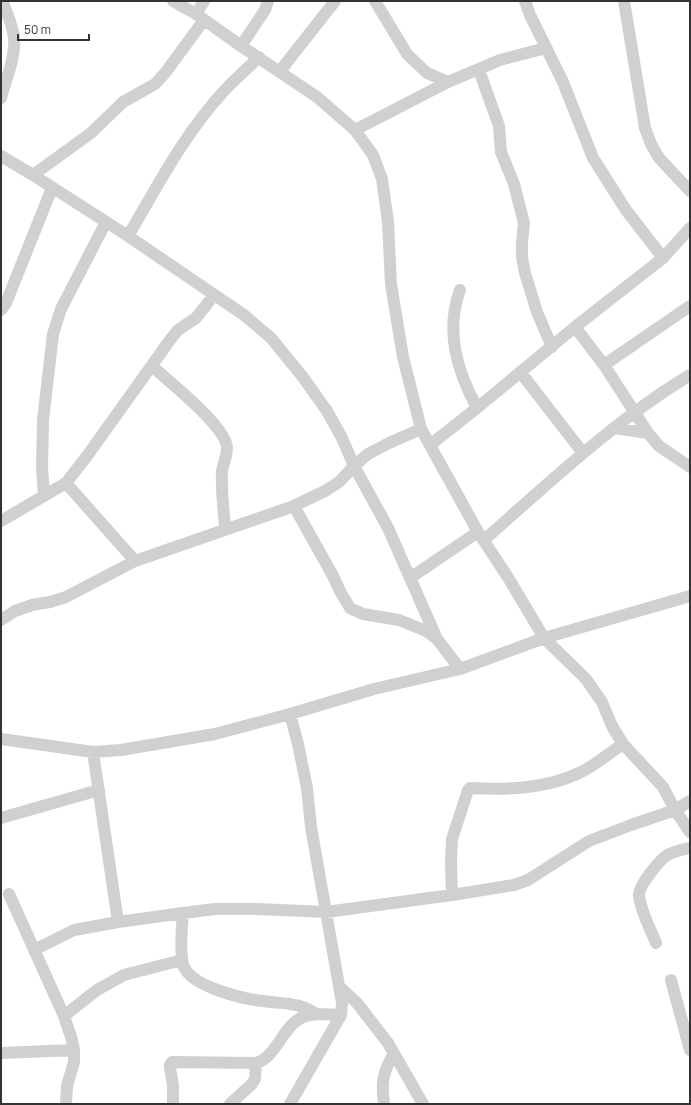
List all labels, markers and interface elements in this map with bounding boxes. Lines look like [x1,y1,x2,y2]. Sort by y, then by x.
scale bar [18,16,89,42]
text: 50 m [24,21,51,38]

